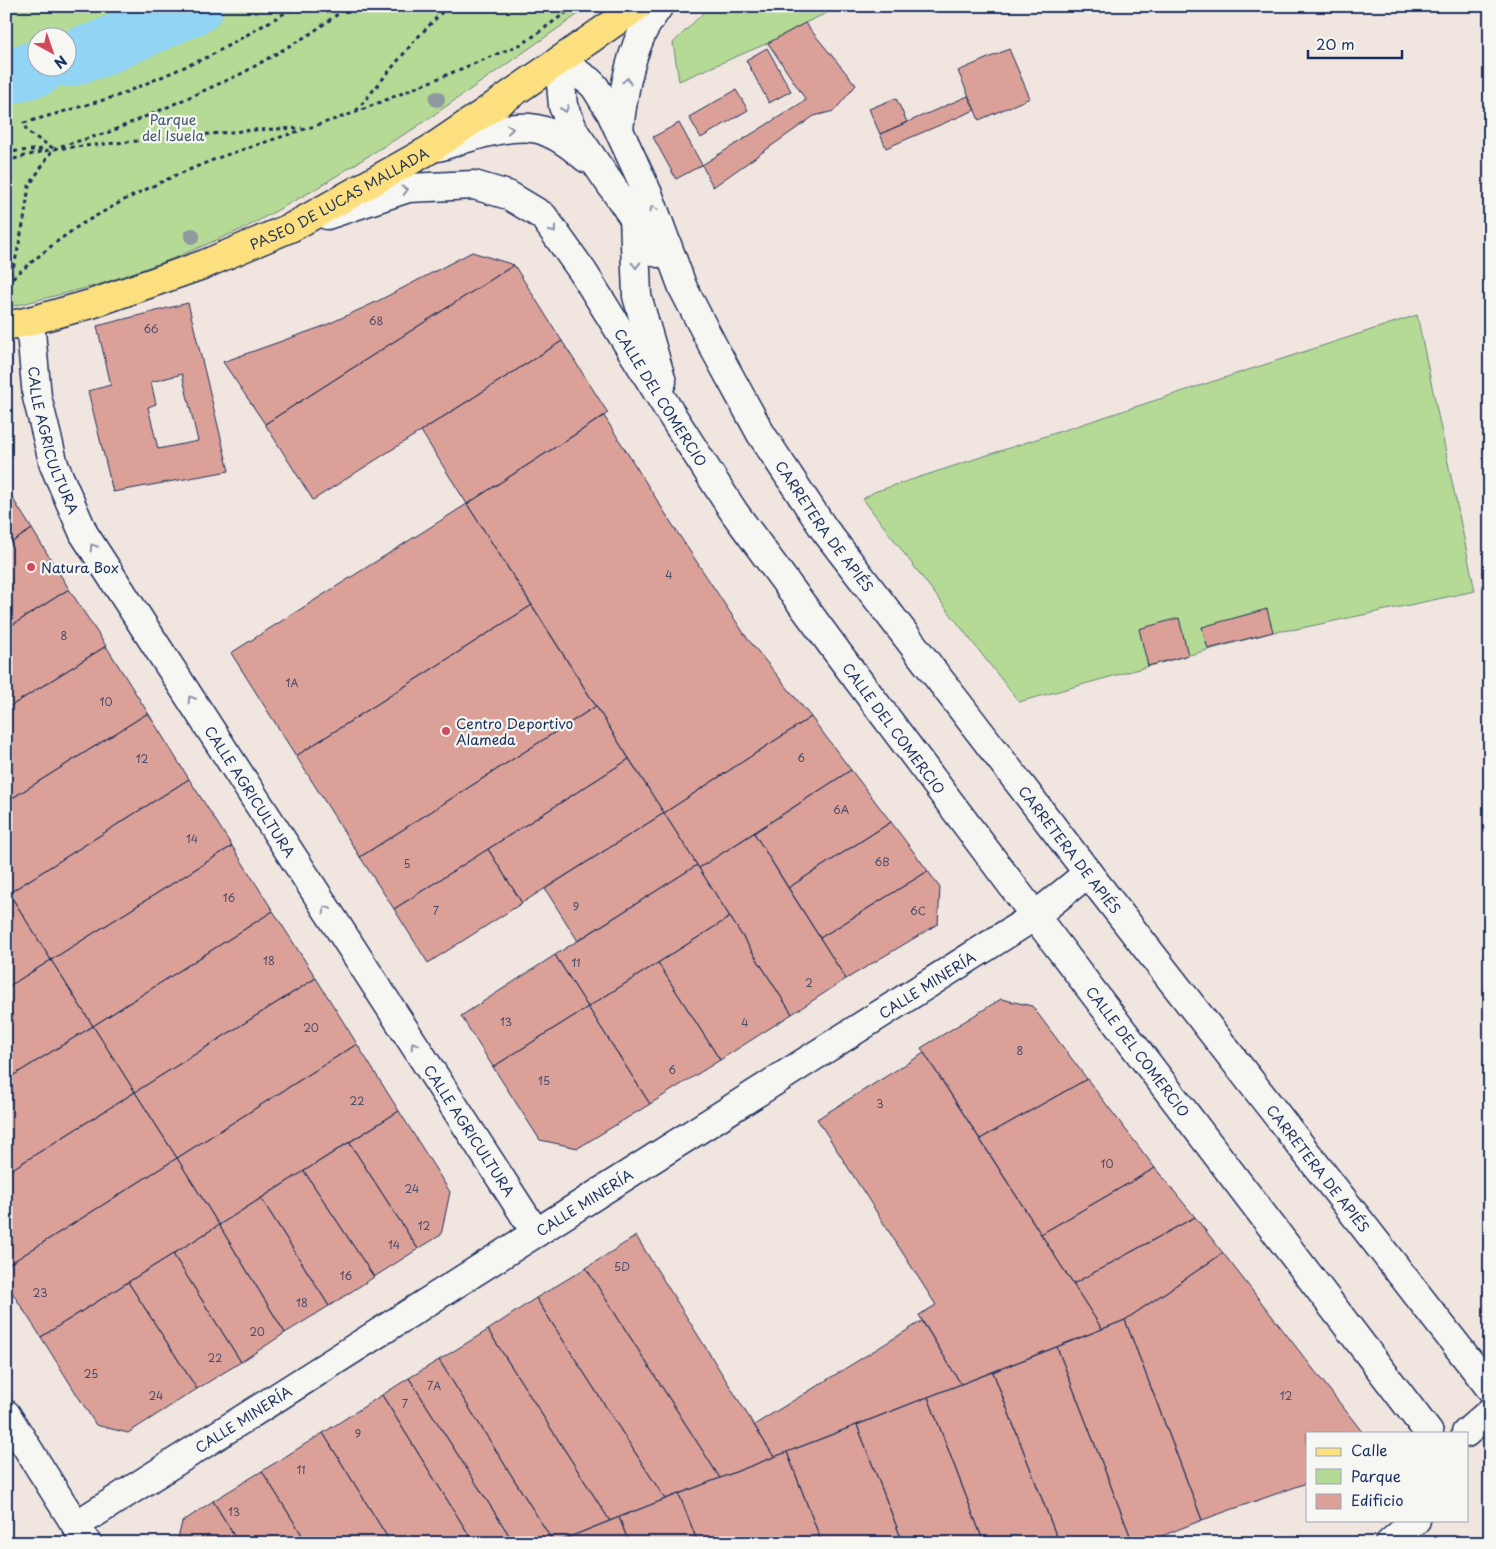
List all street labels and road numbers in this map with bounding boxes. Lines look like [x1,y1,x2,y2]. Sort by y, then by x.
street label: PASEO DE LUCAS MALLADA [246,142,432,254]
street label: CALLE DEL COMERCIO [610,324,712,470]
street label: CALLE AGRICULTURA [24,365,85,517]
street label: CARRETERA DE APIÉS [771,456,879,596]
street label: CALLE DEL COMERCIO [838,658,950,798]
street label: CALLE AGRICULTURA [200,721,301,862]
street label: CARRETERA DE APIÉS [1014,781,1126,918]
street label: CALLE MINERÍA [874,946,980,1023]
street label: CALLE DEL COMERCIO [1081,981,1195,1121]
street label: CALLE AGRICULTURA [419,1060,520,1201]
street label: CARRETERA DE APIÉS [1262,1100,1375,1236]
street label: CALLE MINERÍA [532,1164,637,1241]
street label: CALLE MINERÍA [191,1380,296,1457]

